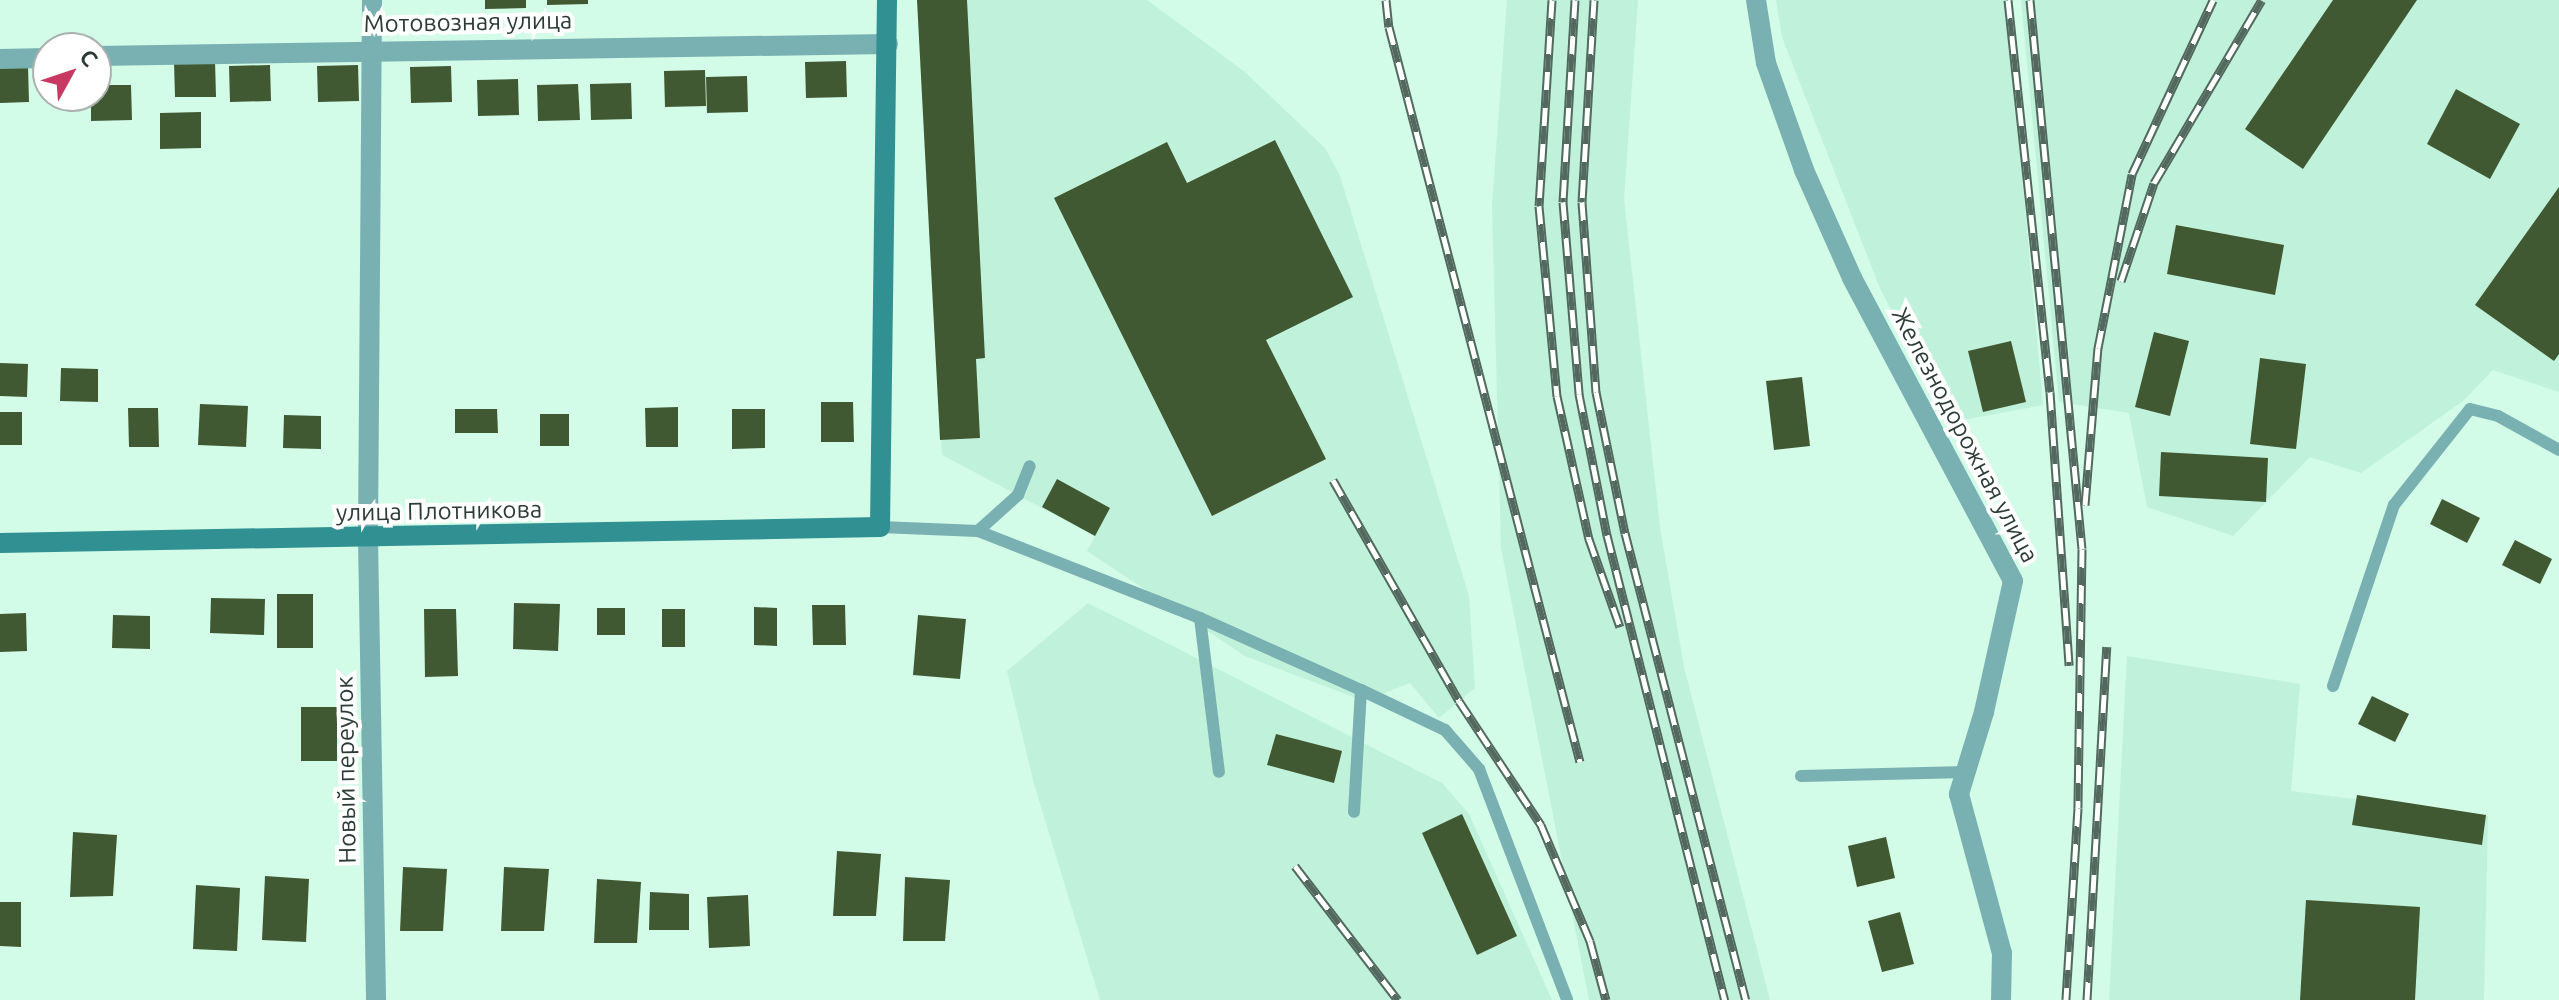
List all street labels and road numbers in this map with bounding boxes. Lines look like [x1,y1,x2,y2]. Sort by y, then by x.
street label: Мотовозная улица [363,6,573,38]
street label: Железнодорожная улица [1885,303,2045,567]
street label: улица Плотникова [336,495,542,527]
street label: Новый переулок [330,676,362,864]

